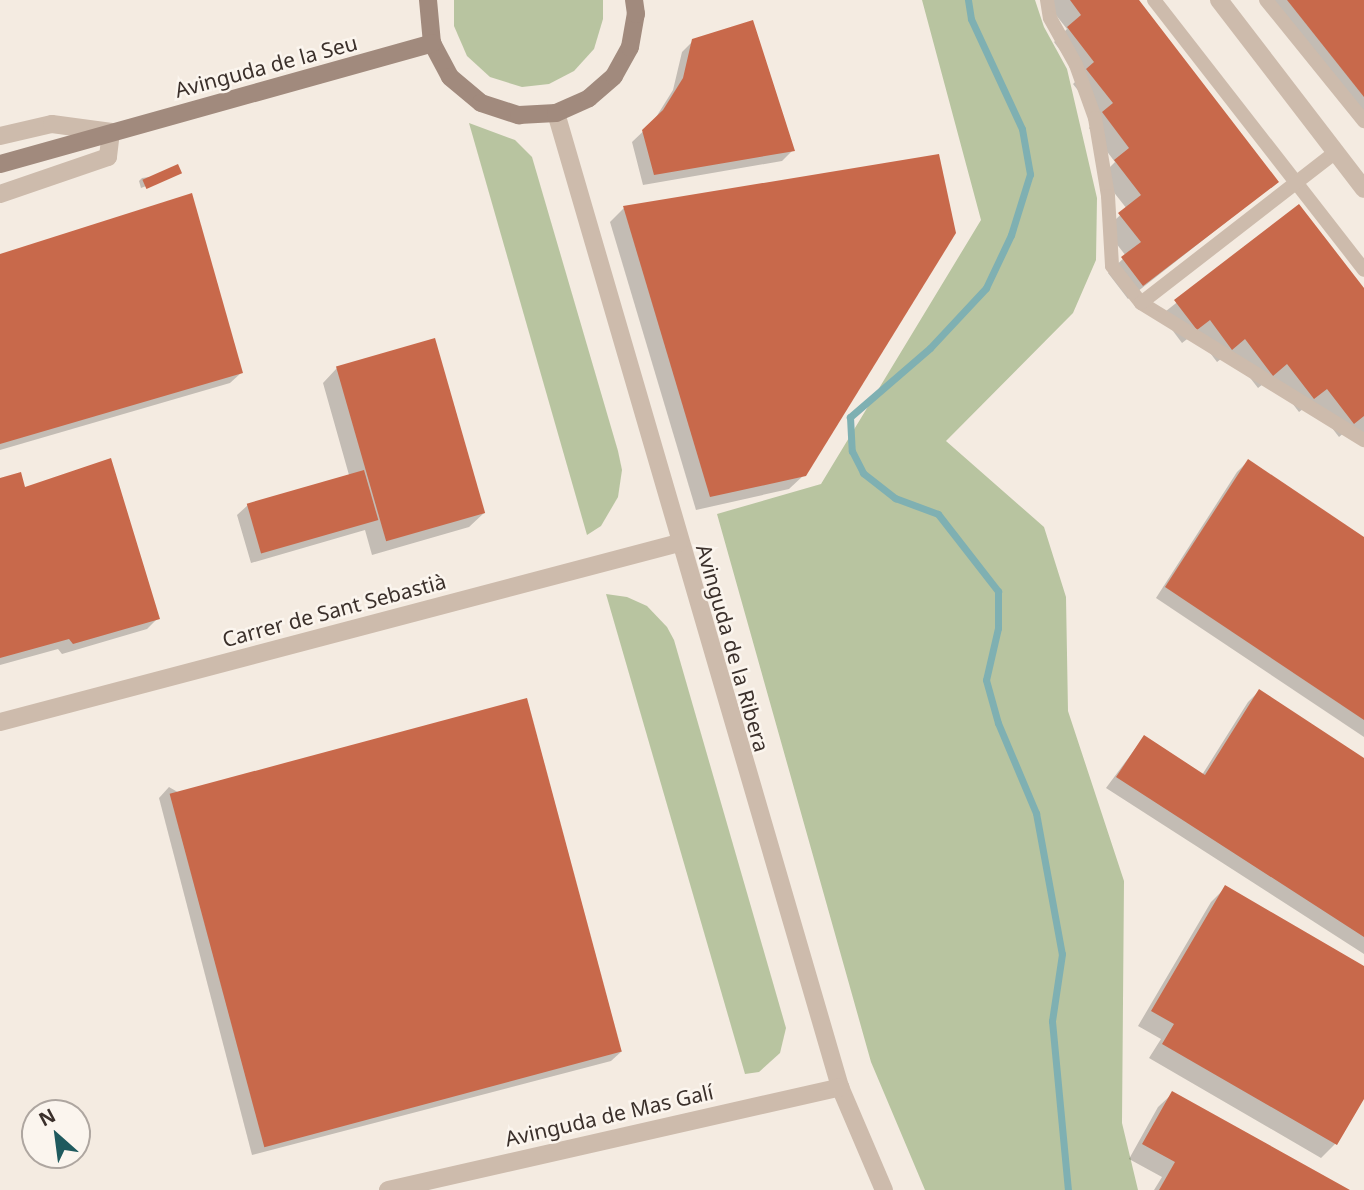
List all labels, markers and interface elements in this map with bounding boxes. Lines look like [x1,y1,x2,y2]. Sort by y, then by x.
street label: Avinguda de la Seu [172,30,360,102]
street label: Avinguda de la Ribera [691,541,775,755]
street label: Carrer de Sant Sebastià [219,568,449,652]
street label: Avinguda de Mas Galí [502,1079,716,1151]
north arrow [21,1099,91,1169]
text: N [34,1102,60,1132]

